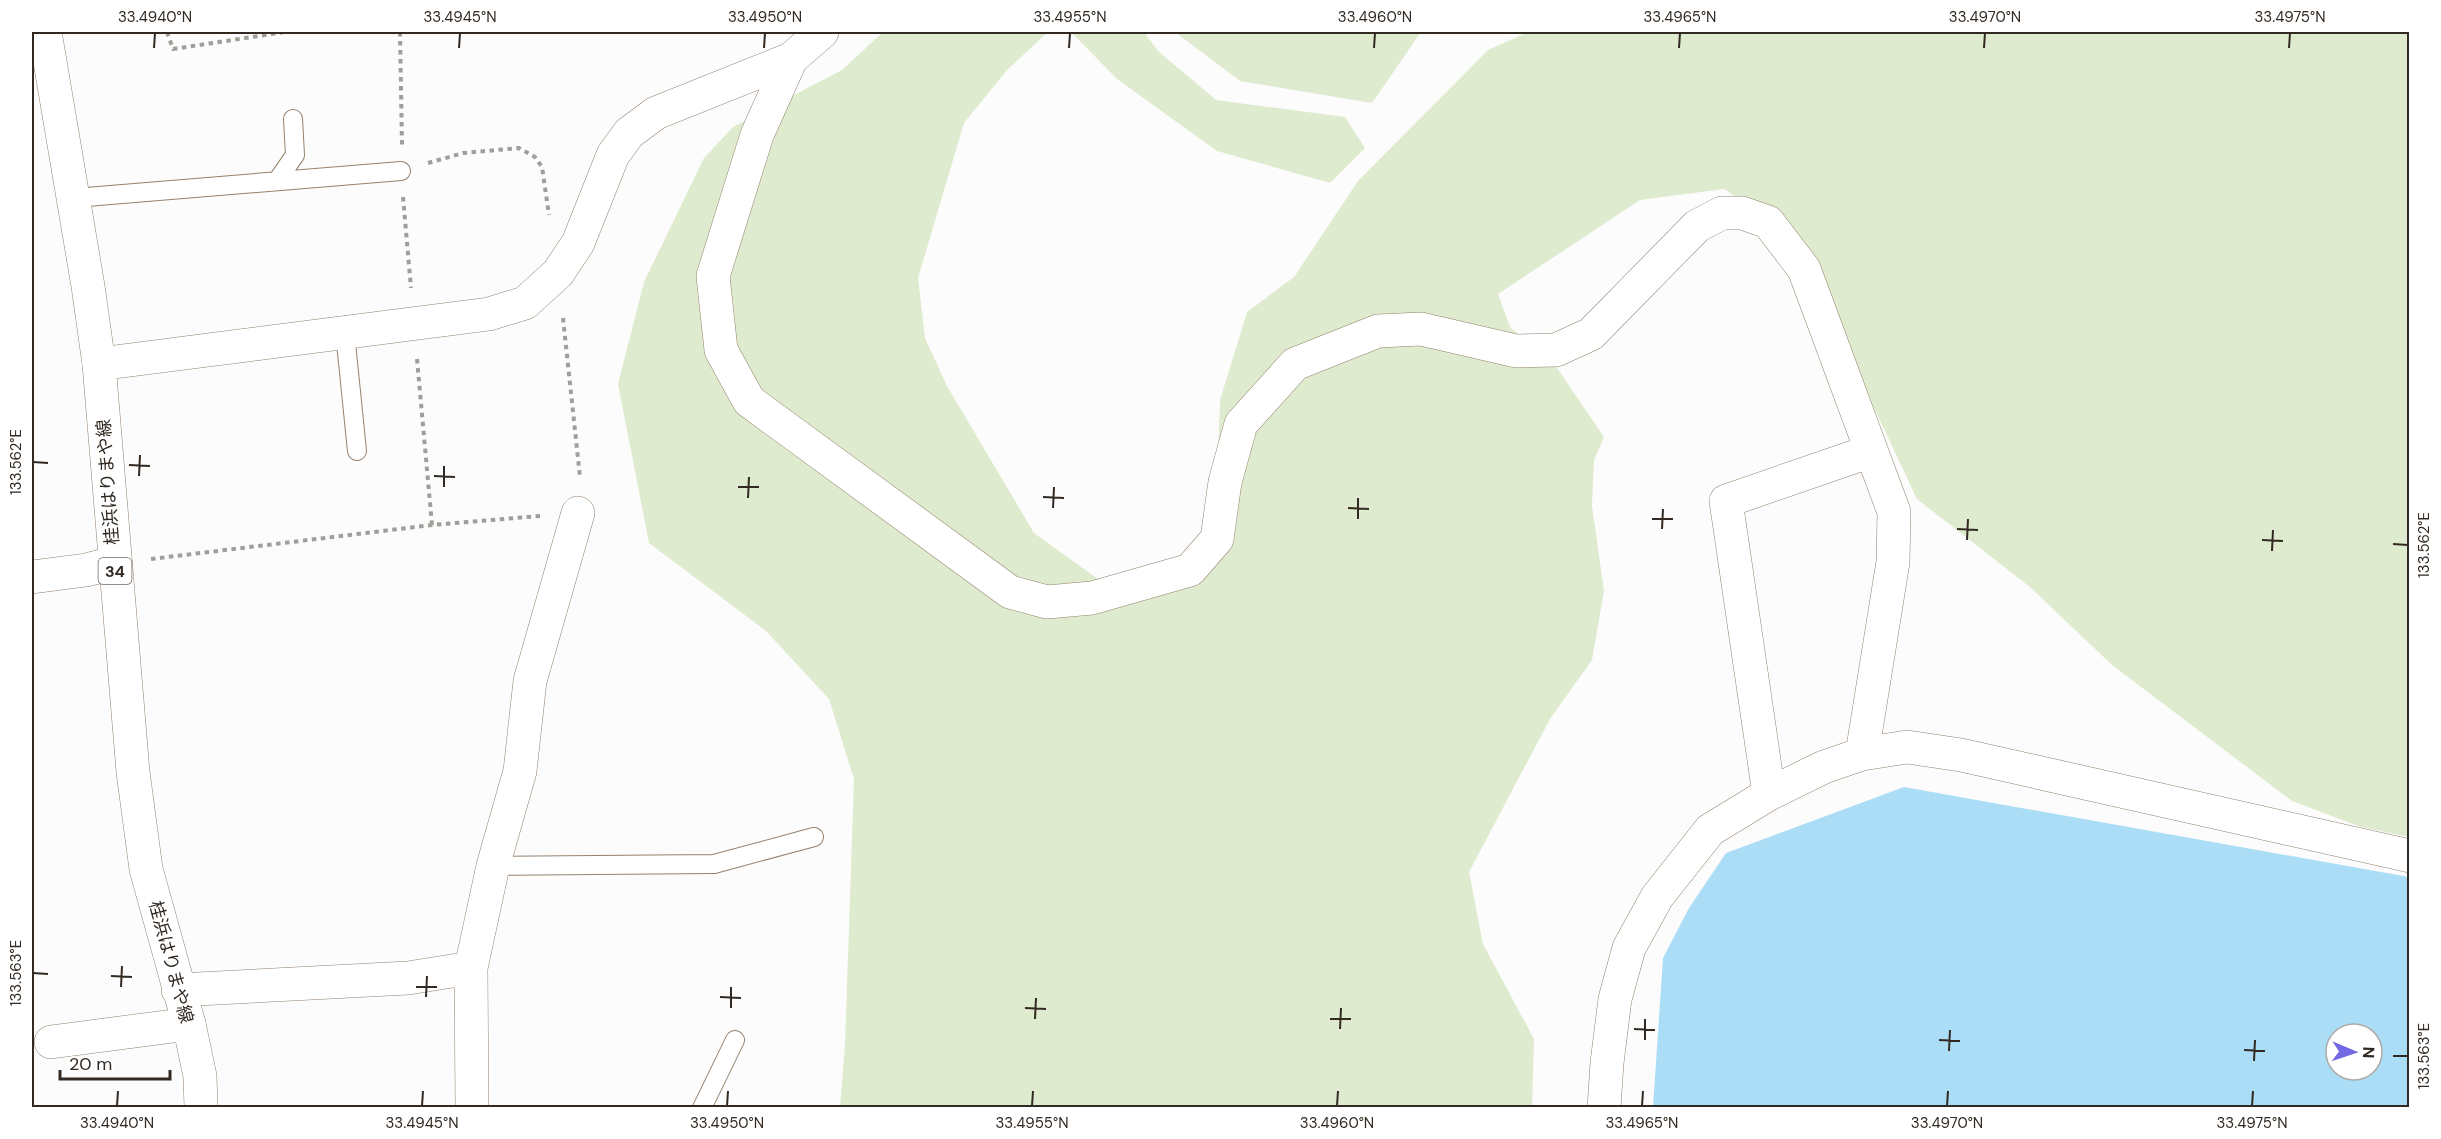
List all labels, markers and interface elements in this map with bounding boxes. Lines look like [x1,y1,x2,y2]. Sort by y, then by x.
text: 33.4940°N [118,7,192,27]
text: 33.4945°N [424,7,497,27]
text: 33.4950°N [728,7,802,27]
text: 33.4955°N [1033,7,1107,27]
text: 33.4960°N [1338,7,1412,27]
text: 33.4965°N [1643,7,1717,27]
text: 33.4970°N [1949,7,2021,27]
text: 33.4975°N [2254,7,2326,27]
street label: 桂浜はりまや線 [92,418,124,546]
text: 133.562°E [6,429,26,495]
text: 133.562°E [2414,512,2434,578]
road number: 34 [98,558,132,584]
street label: 桂浜はりまや線 [143,898,199,1026]
text: 133.563°E [6,940,26,1006]
north arrow [2324,1022,2384,1082]
text: 133.563°E [2414,1023,2434,1089]
scale bar [60,1043,170,1081]
text: N [2358,1046,2379,1059]
text: 20 m [69,1052,112,1076]
text: 33.4940°N [80,1113,154,1133]
text: 33.4945°N [386,1113,459,1133]
text: 33.4950°N [690,1113,764,1133]
text: 33.4955°N [995,1113,1069,1133]
text: 33.4960°N [1300,1113,1374,1133]
text: 33.4965°N [1605,1113,1679,1133]
text: 33.4970°N [1911,1113,1983,1133]
text: 33.4975°N [2216,1113,2288,1133]

